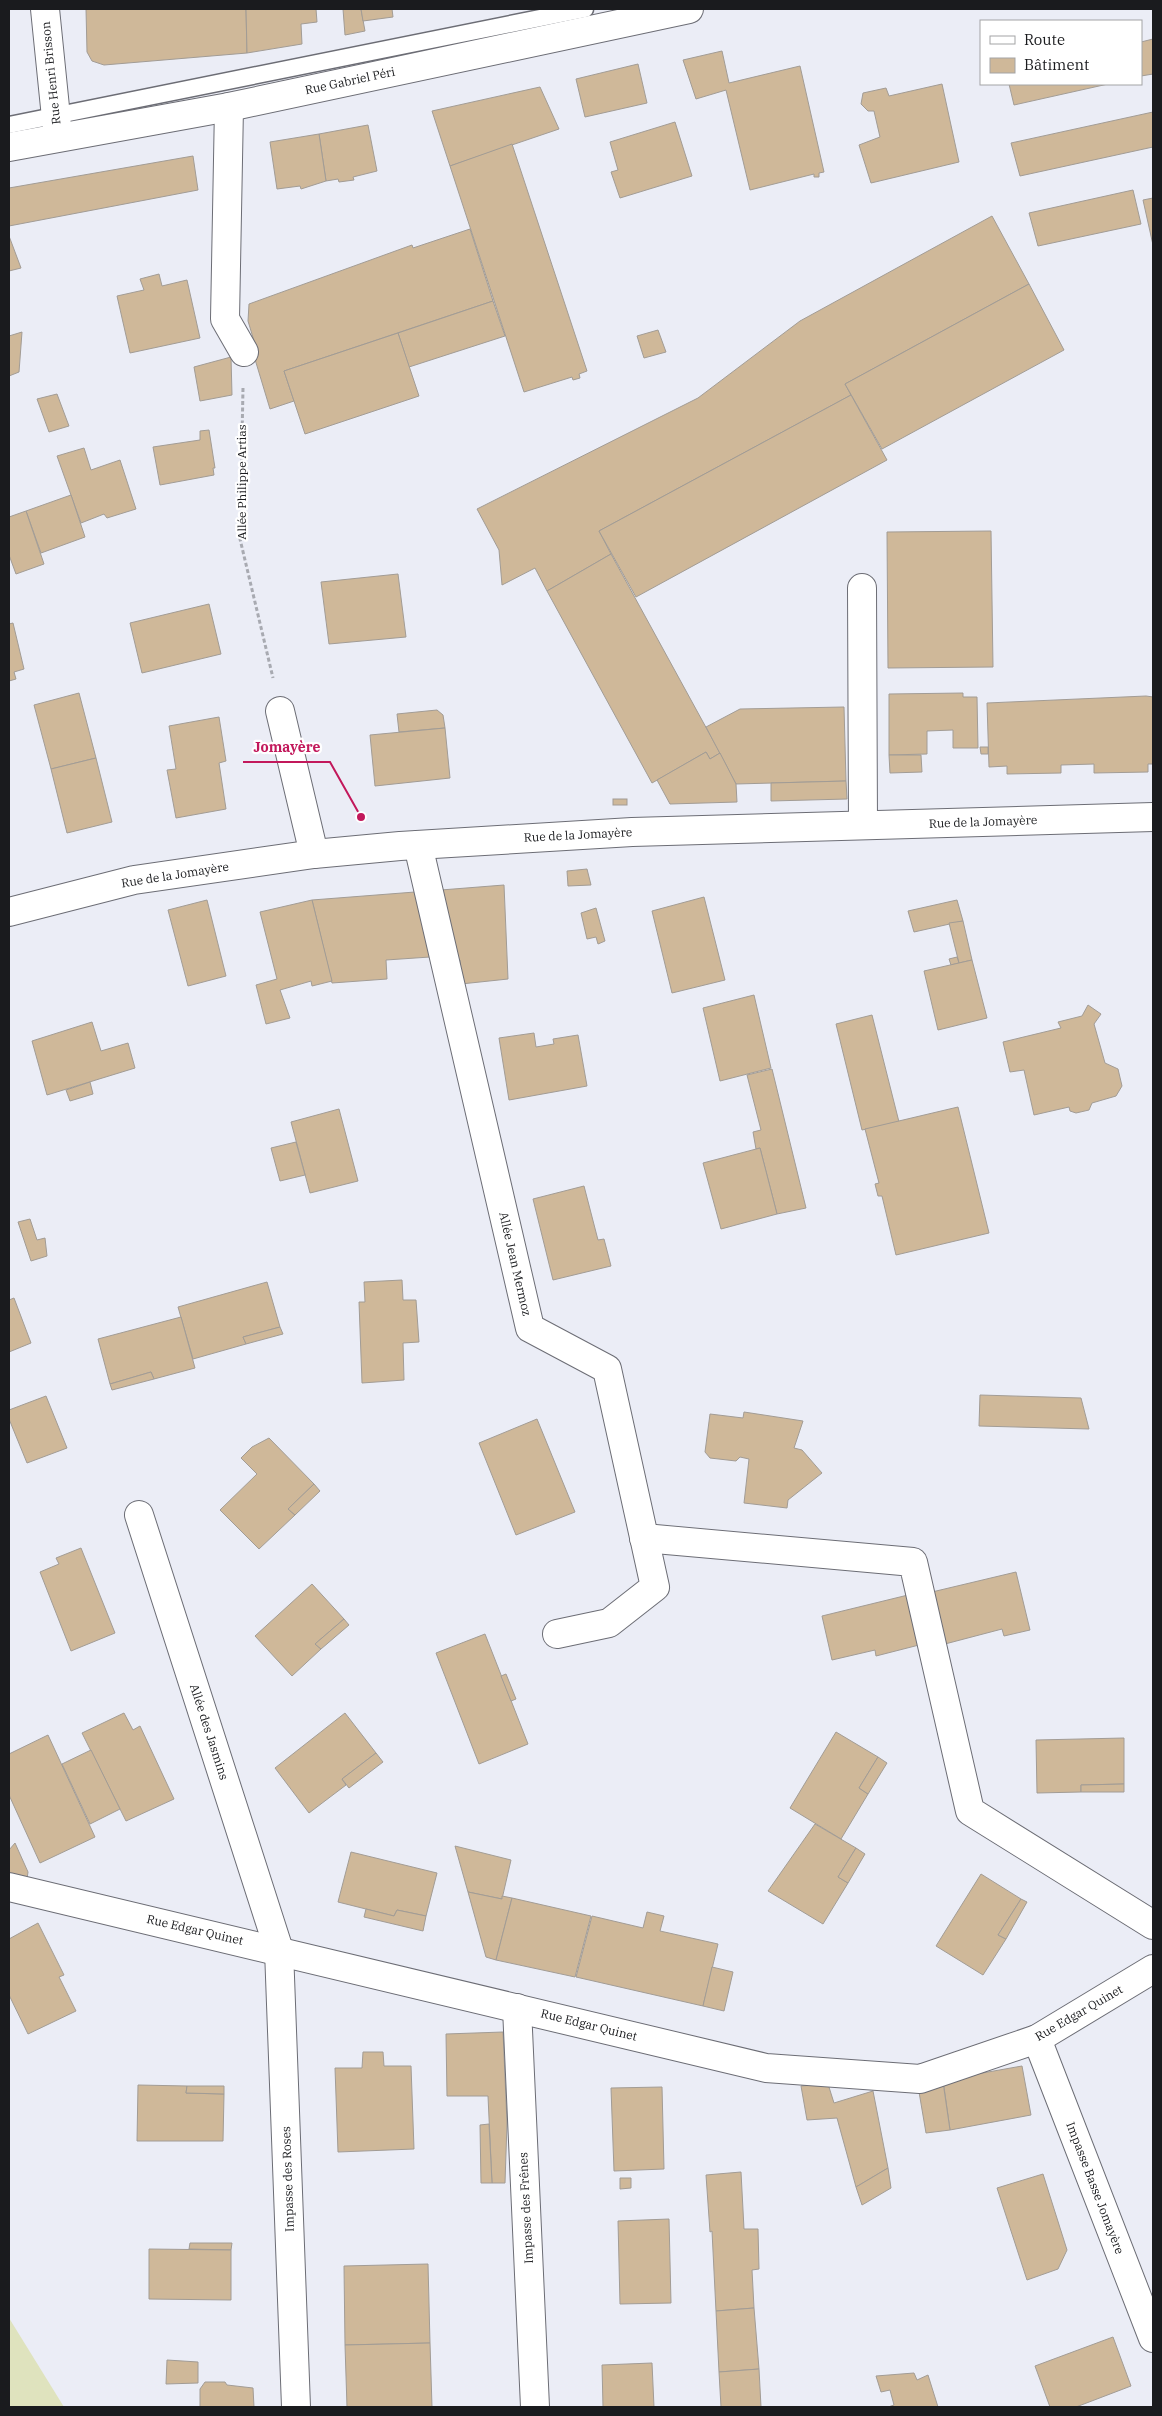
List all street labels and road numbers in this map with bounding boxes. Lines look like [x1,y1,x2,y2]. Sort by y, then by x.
street label: Rue Henri Brisson [38,21,63,125]
street label: Rue Gabriel Péri [303,64,397,97]
street label: Allée Philippe Artias [234,424,249,540]
street label: Rue de la Jomayère [928,812,1038,831]
street label: Rue de la Jomayère [523,824,633,845]
street label: Rue de la Jomayère [120,859,230,890]
street label: Allée Jean Mermoz [496,1210,535,1317]
street label: Allée des Jasmins [187,1682,232,1782]
street label: Rue Edgar Quinet [145,1911,245,1948]
street label: Rue Edgar Quinet [1032,1981,1125,2044]
street label: Rue Edgar Quinet [539,2005,639,2044]
street label: Impasse Basse Jomayère [1063,2120,1128,2256]
street label: Impasse des Roses [278,2126,297,2232]
street label: Impasse des Frênes [515,2152,536,2264]

